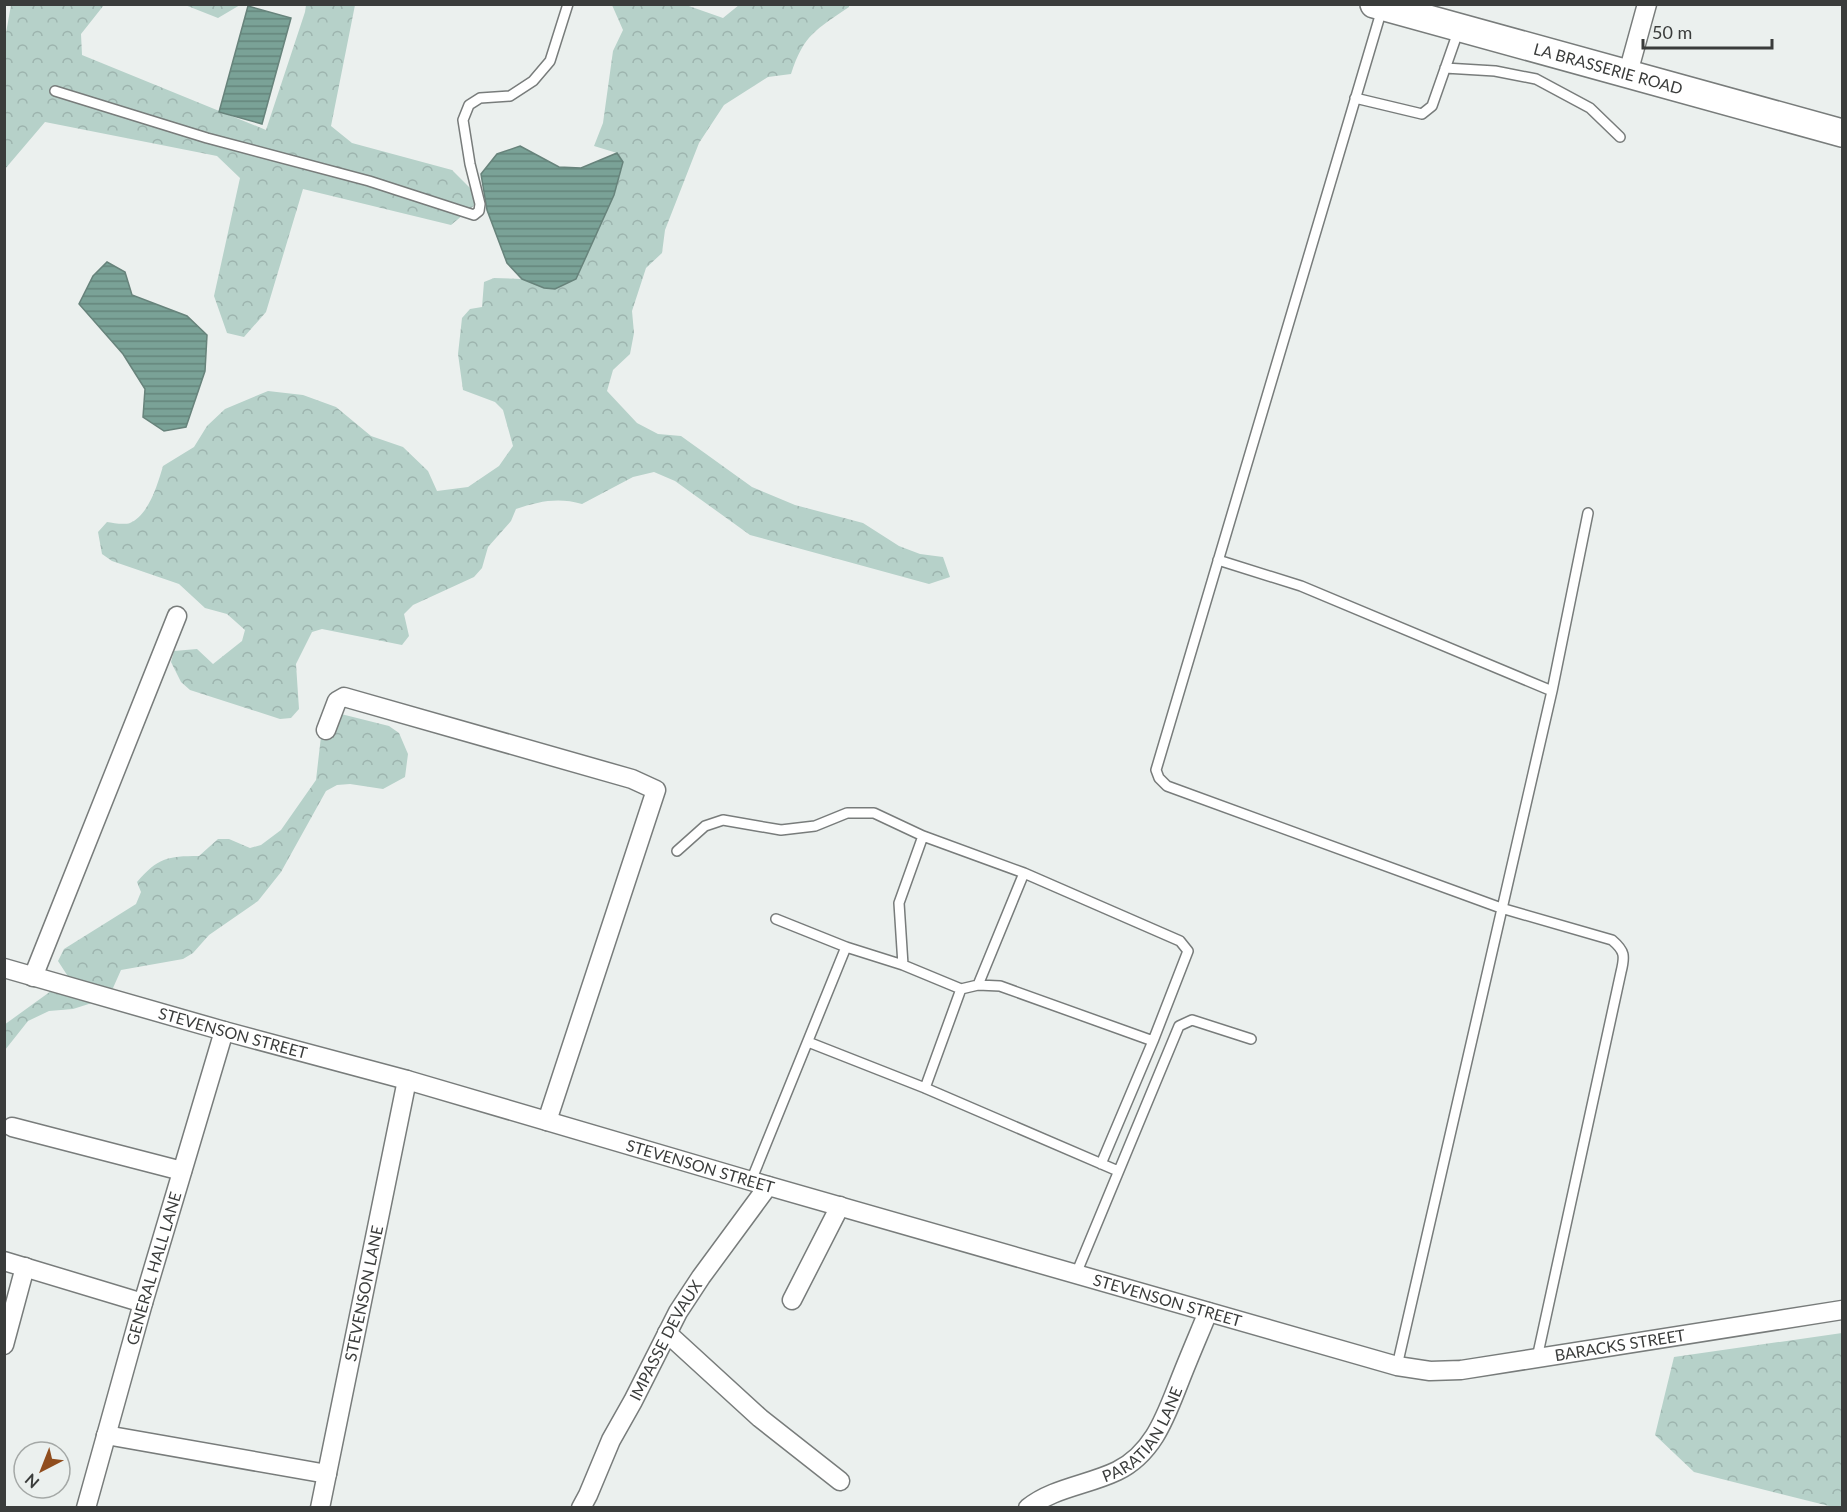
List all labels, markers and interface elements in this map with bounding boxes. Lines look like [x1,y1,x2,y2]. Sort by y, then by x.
scale bar [1643,12,1772,50]
text: 50 m [1652,21,1692,43]
street label: LA BRASSERIE ROAD [1532,38,1685,98]
street label: STEVENSON STREET [156,1003,310,1062]
street label: STEVENSON STREET [624,1135,777,1196]
street label: GENERAL HALL LANE [122,1189,185,1347]
street label: STEVENSON LANE [340,1224,386,1363]
street label: STEVENSON STREET [1091,1269,1245,1330]
street label: IMPASSE DEVAUX [625,1276,706,1403]
street label: BARACKS STREET [1553,1325,1687,1364]
street label: PARATIAN LANE [1099,1384,1185,1485]
north arrow [12,1440,72,1500]
text: N [21,1470,43,1493]

